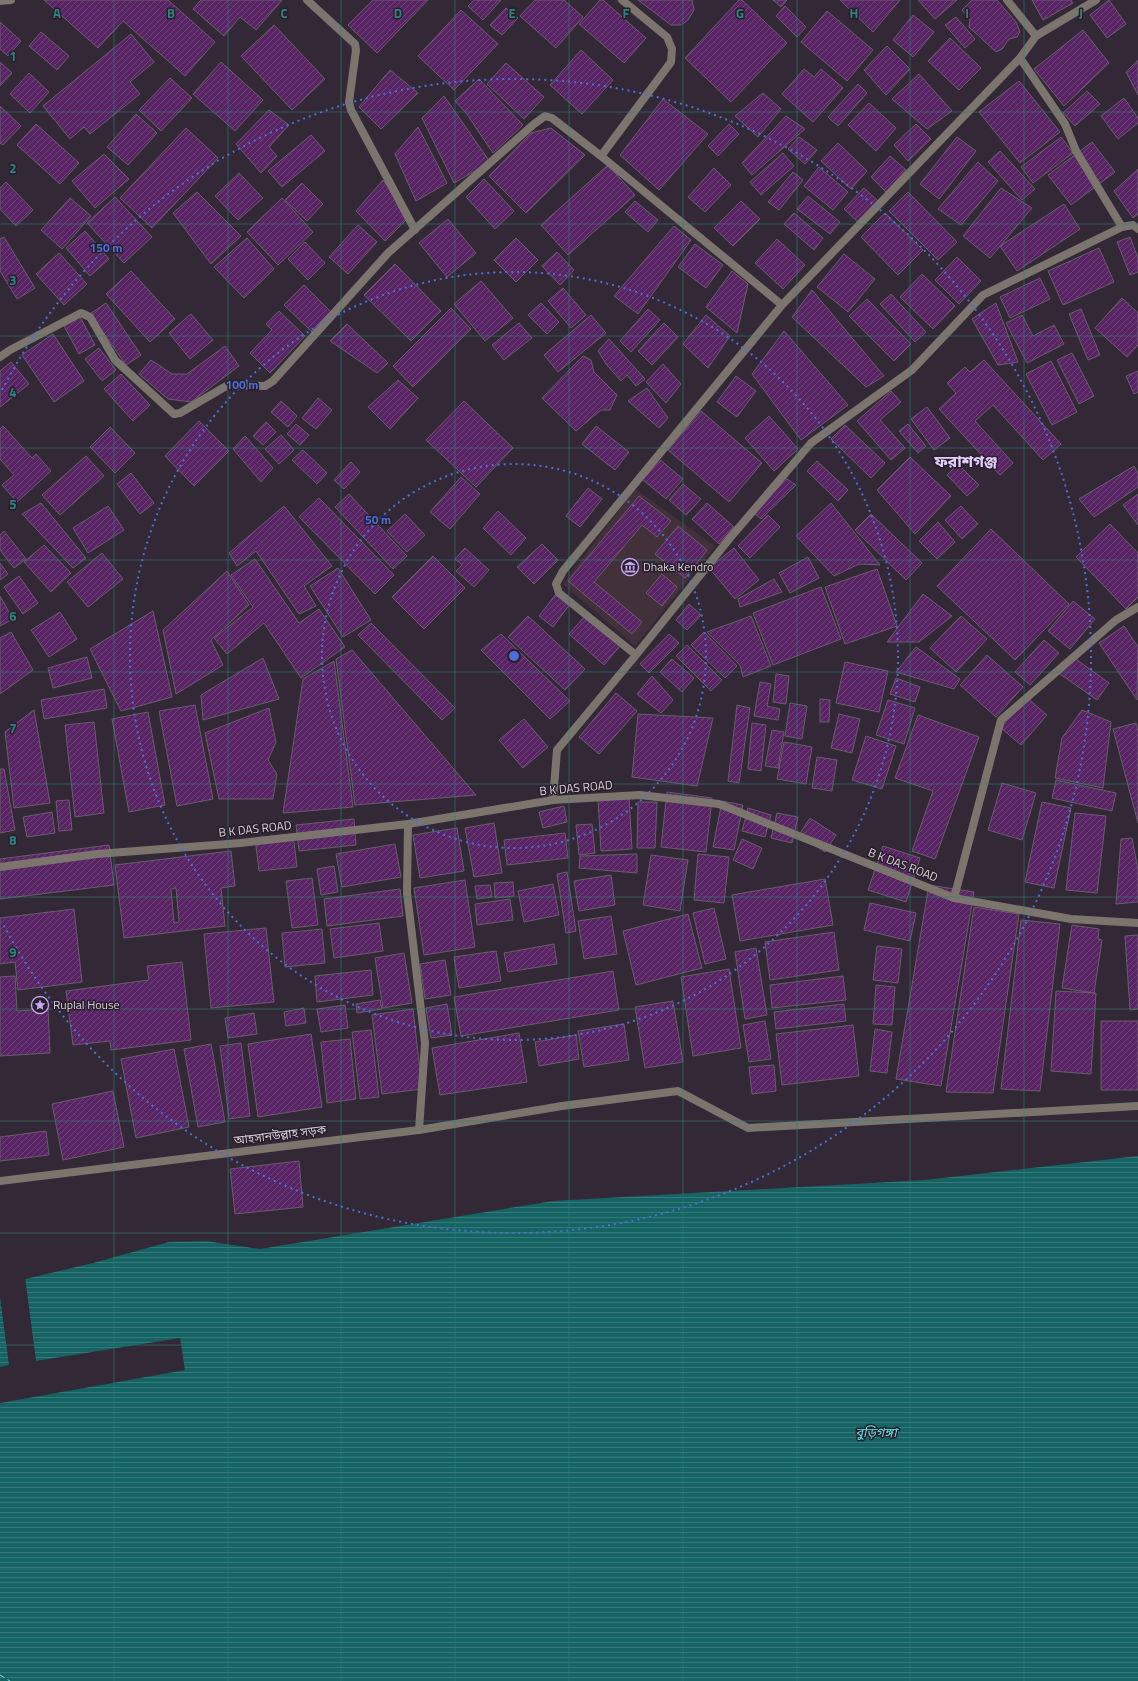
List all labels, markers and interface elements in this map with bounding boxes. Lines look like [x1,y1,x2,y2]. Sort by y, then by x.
text: A [53,3,61,23]
text: B [167,3,175,23]
text: C [280,3,288,23]
text: D [394,3,402,23]
text: E [508,3,516,23]
text: F [623,3,630,23]
text: G [736,3,744,23]
text: H [850,3,858,23]
text: I [965,3,969,23]
text: J [1079,3,1083,23]
text: 1 [9,46,17,66]
text: 2 [9,158,17,178]
text: 150 m [90,238,122,257]
text: 3 [9,270,17,290]
text: 100 m [226,375,258,394]
text: 4 [9,382,17,402]
district label: ফরাশগঞ্জ [933,449,998,473]
text: 5 [9,494,17,514]
text: 50 m [365,510,391,529]
museum icon: Dhaka Kendro [620,557,640,577]
place label: Dhaka Kendro [643,557,713,576]
text: 6 [9,606,17,626]
centre of rings [507,649,521,663]
text: 7 [9,718,17,738]
street label: B K DAS ROAD [539,775,614,800]
street label: B K DAS ROAD [217,815,293,842]
text: 8 [9,830,17,850]
street label: B K DAS ROAD [866,843,941,887]
text: 9 [9,942,17,962]
place icon: Ruplal House [30,995,50,1015]
place label: Ruplal House [53,995,120,1014]
street label: আহসানউল্লাহ সড়ক [232,1119,327,1150]
water label: বুড়িগঙ্গা [855,1422,899,1442]

